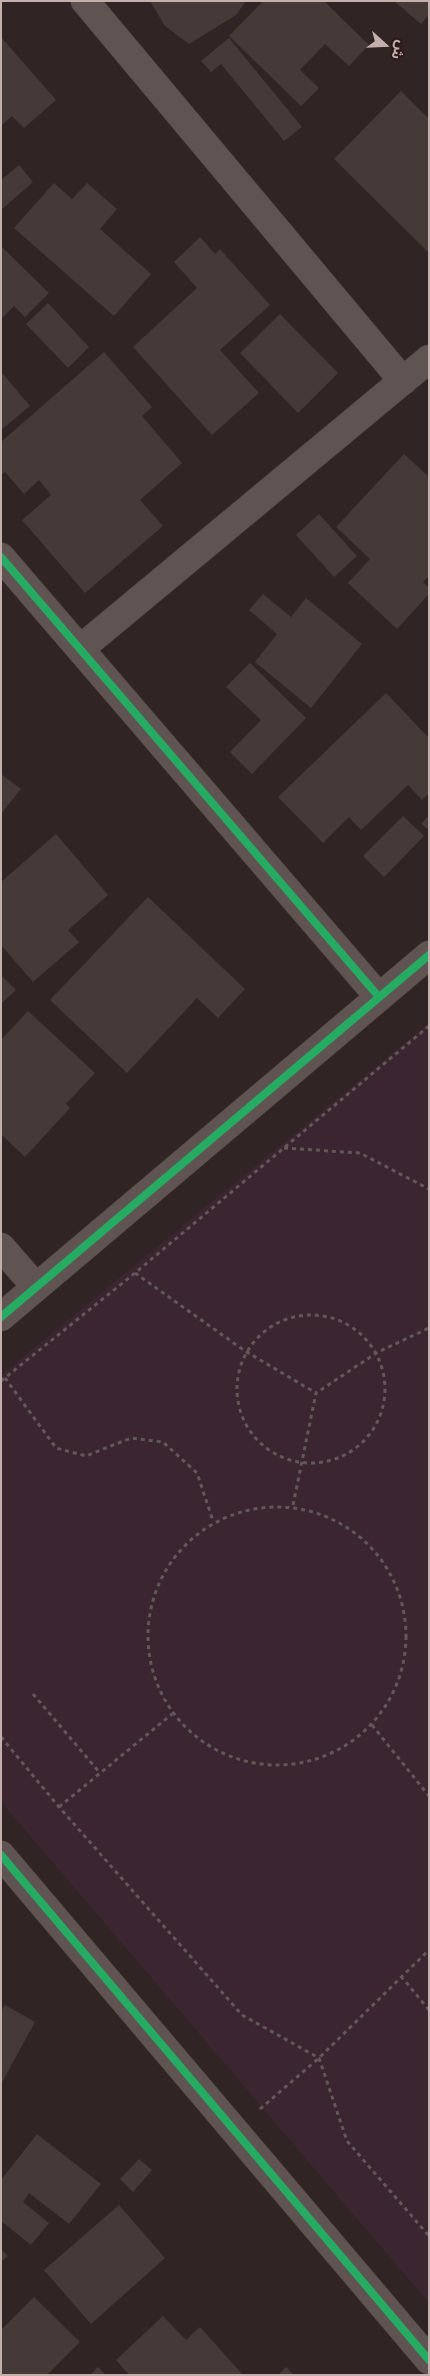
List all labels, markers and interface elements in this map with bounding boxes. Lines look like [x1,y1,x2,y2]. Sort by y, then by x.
north arrow [360,20,410,70]
text: ش [387,38,412,63]

